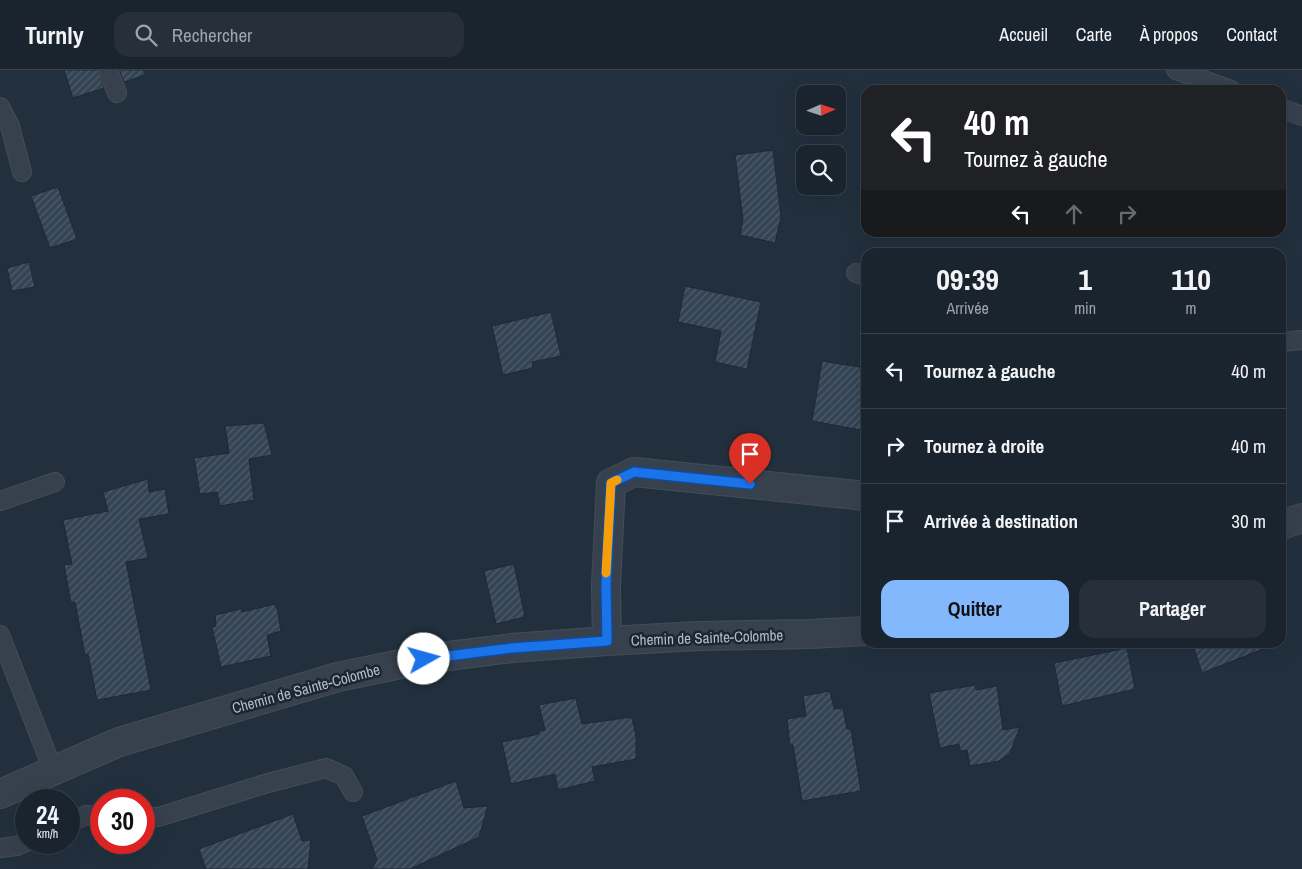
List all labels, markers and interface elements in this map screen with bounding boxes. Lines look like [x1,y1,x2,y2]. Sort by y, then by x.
search box [114,12,464,57]
text: Turnly [25,19,84,51]
icon: search [132,21,160,49]
text: Rechercher [172,22,252,48]
text: Accueil [999,22,1048,47]
text: Carte [1076,22,1112,47]
text: À propos [1140,22,1198,47]
text: Contact [1226,22,1277,47]
north arrow [796,85,846,135]
map controls [796,85,846,195]
text: 40 m [964,99,1029,146]
icon: left [881,105,946,170]
text: Tournez à gauche [964,144,1107,174]
button: search [796,145,846,195]
icon: left [1007,200,1035,228]
icon: ahead [1060,200,1088,228]
icon: right [1113,200,1141,228]
text: 09:39 [936,259,999,299]
text: 1 [1078,259,1092,299]
text: 110 [1171,259,1211,299]
text: Arrivée [946,297,989,319]
text: min [1074,297,1096,319]
text: m [1186,297,1196,319]
icon: left [881,357,909,385]
text: Tournez à gauche [924,358,1055,384]
text: 40 m [1231,358,1266,384]
icon: right [881,432,909,460]
pin [729,433,771,484]
text: Tournez à droite [924,433,1044,459]
text: 40 m [1231,433,1266,459]
icon: arrive [736,440,764,468]
icon: arrive [881,507,909,535]
text: Arrivée à destination [924,508,1078,534]
text: 30 m [1231,508,1266,534]
button: Quitter [881,580,1069,638]
button: Partager [1079,580,1266,638]
street label: Chemin de Sainte-Colombe [630,624,784,651]
position arrow [397,632,449,684]
street label: Chemin de Sainte-Colombe [230,659,382,718]
speed limit sign: 30 [90,789,155,854]
text: 24 [36,798,59,832]
text: km/h [37,826,58,842]

